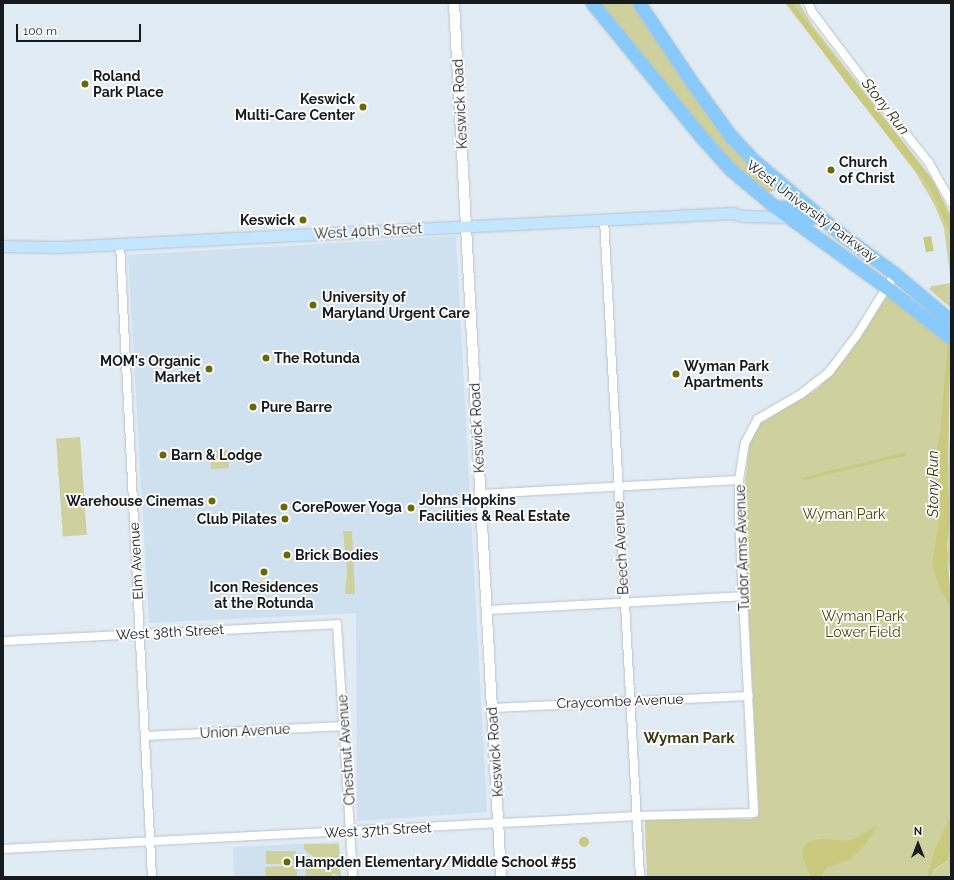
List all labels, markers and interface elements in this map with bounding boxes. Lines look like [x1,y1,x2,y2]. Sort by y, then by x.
scale bar [18,16,143,42]
text: 100 m [23,24,57,38]
street label: Keswick Road [449,59,471,149]
place label: Roland Park Place [93,68,164,100]
water label: Stony Run [857,75,913,139]
marker: Roland Park Place [80,79,90,89]
place label: Keswick Multi-Care Center [235,91,355,124]
marker: Keswick Multi-Care Center [358,102,368,112]
place label: Church of Christ [839,154,895,186]
street label: West University Parkway [743,156,881,266]
marker: Church of Christ [826,165,836,175]
place label: Keswick [240,212,295,228]
marker: Keswick [298,215,308,225]
street label: West 40th Street [313,220,423,242]
place label: University of Maryland Urgent Care [322,289,470,322]
marker: University of Maryland Urgent Care [307,299,319,311]
place label: The Rotunda [274,350,360,366]
place label: MOM's Organic Market [100,353,201,386]
marker: The Rotunda [261,353,271,363]
place label: Wyman Park Apartments [684,358,769,390]
marker: MOM's Organic Market [204,364,214,374]
marker: Wyman Park Apartments [671,369,681,379]
street label: Keswick Road [466,383,488,473]
place label: Pure Barre [261,399,332,415]
marker: Pure Barre [248,402,258,412]
place label: Barn & Lodge [171,447,262,463]
marker: Barn & Lodge [158,450,168,460]
water label: Stony Run [925,450,943,518]
street label: Tudor Arms Avenue [731,484,753,612]
place label: Johns Hopkins Facilities & Real Estate [419,492,570,524]
place label: Warehouse Cinemas [66,493,204,509]
marker: Warehouse Cinemas [207,496,217,506]
place label: CorePower Yoga [292,499,402,515]
street label: Beech Avenue [610,500,632,596]
marker: CorePower Yoga [279,502,289,512]
marker: Johns Hopkins Facilities & Real Estate [406,503,416,513]
park label: Wyman Park [803,506,885,522]
place label: Club Pilates [197,511,277,527]
marker: Club Pilates [280,514,290,524]
street label: Elm Avenue [126,522,146,600]
place label: Brick Bodies [295,547,378,563]
marker: Brick Bodies [282,550,292,560]
marker: Icon Residences at the Rotunda [259,567,269,577]
place label: Icon Residences at the Rotunda [210,579,318,612]
park label: Wyman Park Lower Field [822,608,904,640]
street label: West 38th Street [116,621,224,643]
street label: Craycombe Avenue [556,690,684,712]
street label: Chestnut Avenue [334,694,358,806]
street label: Keswick Road [483,706,507,798]
street label: Union Avenue [199,720,291,742]
district label: Wyman Park [643,730,735,748]
street label: West 37th Street [324,819,432,841]
north arrow [898,824,938,864]
text: N [914,825,922,838]
place label: Hampden Elementary/Middle School #55 [295,854,577,870]
marker: Hampden Elementary/Middle School #55 [282,857,292,867]

